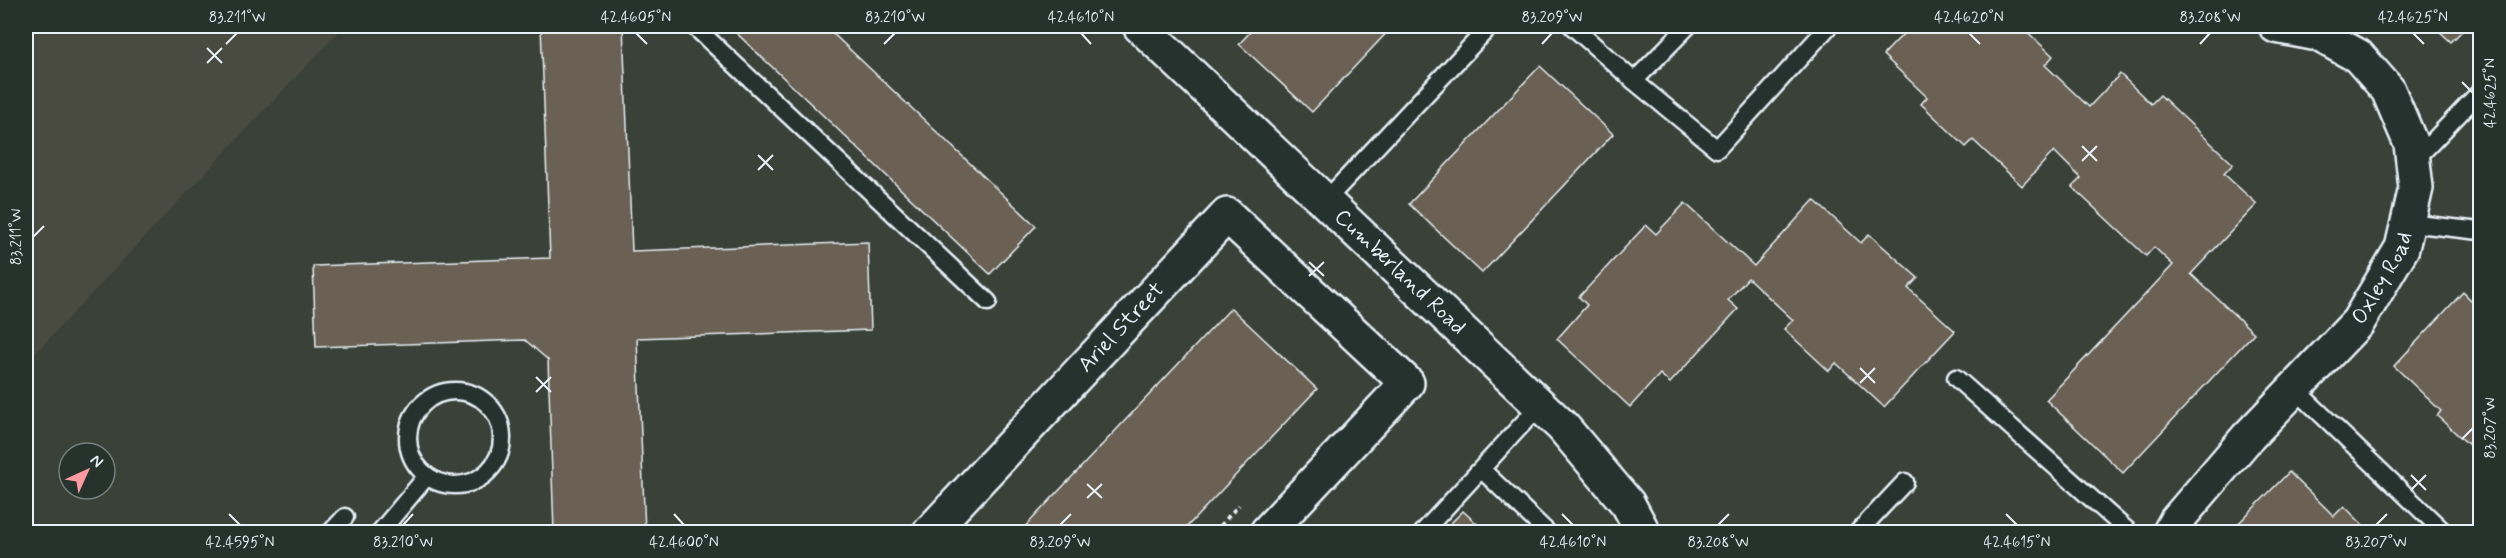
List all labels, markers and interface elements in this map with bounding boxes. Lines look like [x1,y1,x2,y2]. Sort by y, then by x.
text: 83.211°W [209,8,265,28]
text: 42.4605°N [601,8,671,28]
text: 83.210°W [865,8,925,28]
text: 42.4610°N [1048,8,1114,28]
text: 83.209°W [1522,8,1582,28]
text: 42.4620°N [1934,8,2004,28]
text: 83.208°W [2179,8,2241,28]
text: 42.4625°N [2378,8,2448,28]
text: 42.4625°N [2481,58,2501,128]
street label: Cumberland Road [1328,203,1472,341]
text: 83.211°W [7,209,27,265]
street label: Oxley Road [2346,229,2419,330]
street label: Ariel Street [1072,277,1171,379]
text: 83.207°W [2481,397,2501,459]
north arrow [57,441,117,501]
text: N [85,450,108,473]
text: 42.4595°N [206,533,274,553]
text: 83.210°W [373,533,433,553]
text: 42.4600°N [649,533,719,553]
text: 83.209°W [1030,533,1090,553]
text: 42.4610°N [1540,533,1606,553]
text: 83.208°W [1687,533,1749,553]
text: 42.4615°N [1983,533,2051,553]
text: 83.207°W [2345,533,2407,553]

